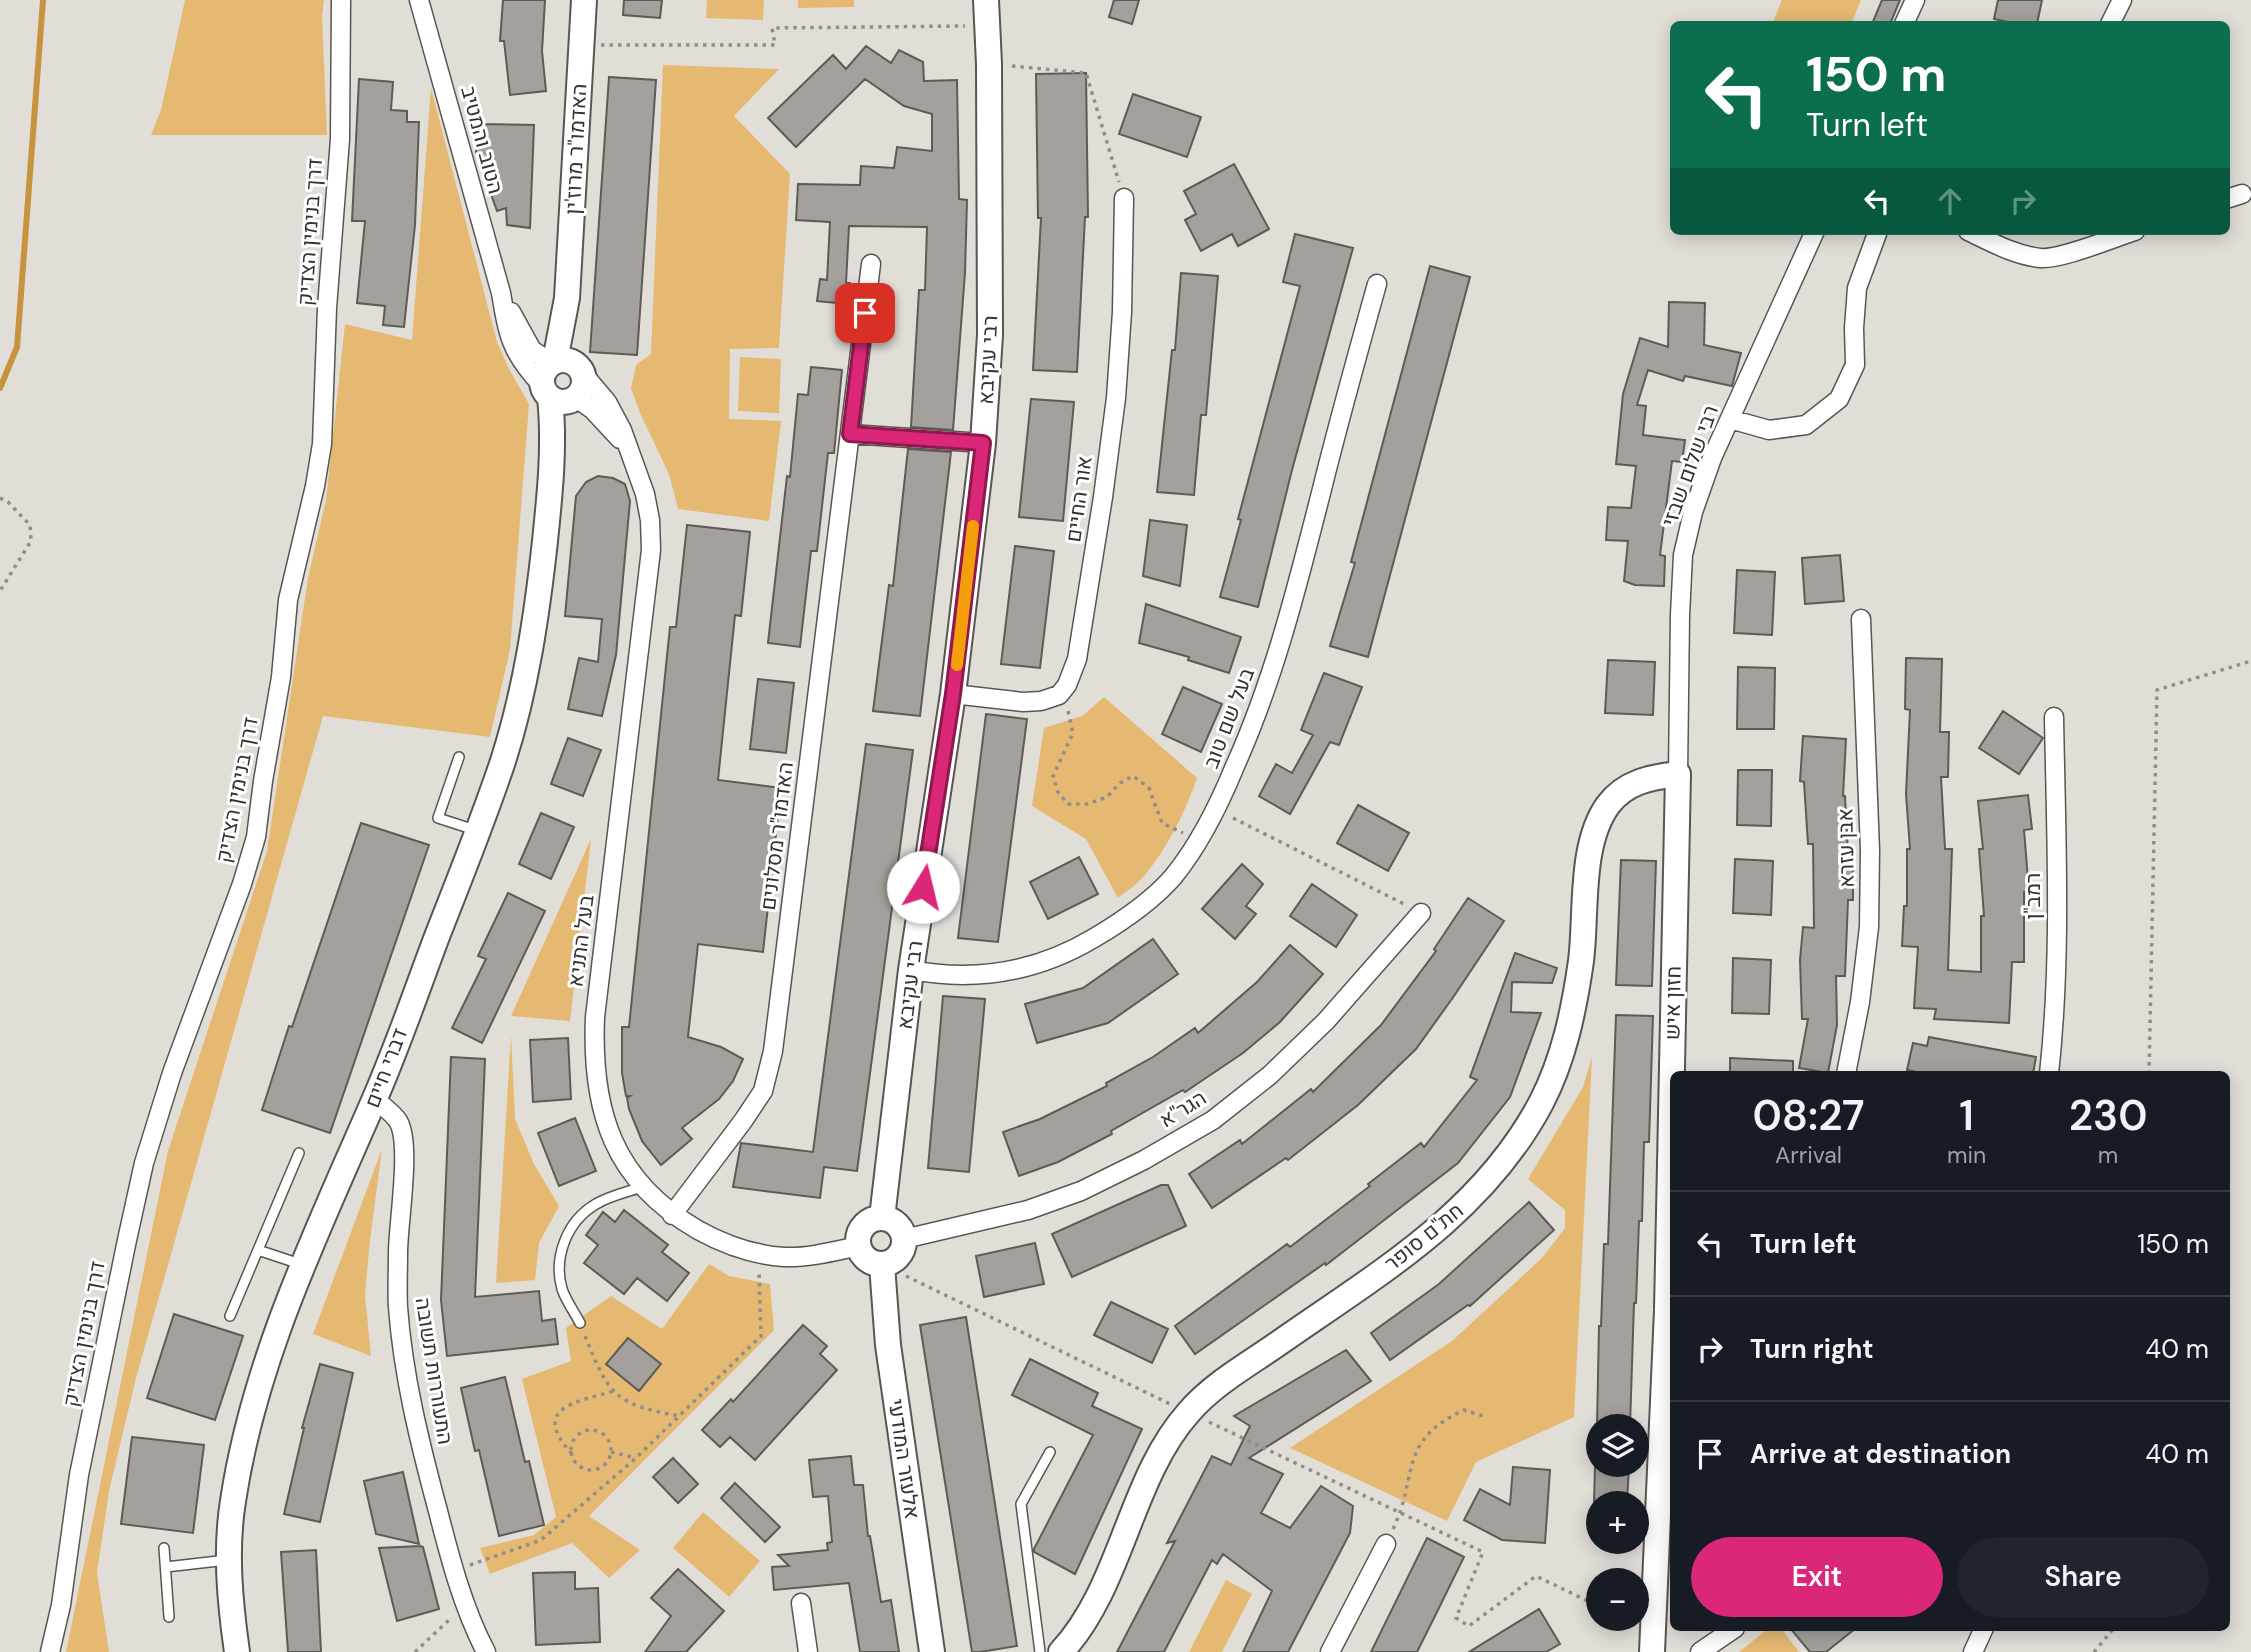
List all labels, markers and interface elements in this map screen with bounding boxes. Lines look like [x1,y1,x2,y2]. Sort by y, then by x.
text: 150 m [1806,42,1946,106]
icon: left [1691,49,1782,140]
street label: הטוב והמטיב [454,83,510,197]
street label: האדמו"ר מרוז'ין [559,83,593,215]
text: Turn left [1806,104,1928,146]
street label: דרך בנימין הצדיק [291,157,329,307]
icon: left [1858,182,1896,220]
icon: ahead [1931,182,1969,220]
icon: right [2004,182,2042,220]
pin [835,283,895,343]
icon: arrive [846,294,884,332]
street label: רבי עקיבא [972,315,1004,405]
street label: רבי שלום שבזי [1655,401,1725,531]
street label: אור החיים [1059,454,1099,544]
street label: בעל שם טוב [1197,664,1261,772]
street label: דרך בנימין הצדיק [209,715,265,865]
street label: האדמו"ר מסלונים [754,760,800,912]
street label: אבן עזרא [1831,808,1861,888]
position arrow [886,850,960,924]
street label: רמב"ן [2019,873,2047,919]
street label: בעל התניא [561,893,601,989]
street label: רבי עקיבא [891,939,929,1031]
street label: חזון איש [1658,966,1688,1040]
street label: דברי חיים [358,1024,414,1112]
street label: הגר"א [1154,1084,1212,1134]
text: 08:27 [1753,1088,1864,1143]
text: 1 [1959,1088,1974,1143]
text: 230 [2069,1088,2147,1143]
text: Arrival [1775,1140,1842,1170]
text: min [1947,1140,1986,1170]
text: m [2098,1140,2118,1170]
street label: חת"ם סופר [1379,1197,1469,1277]
icon: left [1691,1225,1729,1263]
text: Turn left [1750,1227,1857,1261]
text: 150 m [2137,1227,2209,1261]
street label: דרך בנימין הצדיק [56,1259,112,1409]
street label: התעוררות תשובה [409,1295,459,1447]
icon: right [1691,1330,1729,1368]
text: Turn right [1750,1332,1874,1366]
text: 40 m [2145,1332,2209,1366]
street label: אלעזר המודעי [882,1397,926,1521]
map controls [1586,1414,1649,1631]
button: layers [1586,1414,1649,1477]
icon: arrive [1691,1435,1729,1473]
text: Arrive at destination [1750,1437,2011,1471]
text: 40 m [2145,1437,2209,1471]
button: + [1586,1491,1649,1554]
button: Exit [1691,1537,1943,1617]
button: Share [1957,1537,2209,1617]
button: − [1586,1568,1649,1631]

